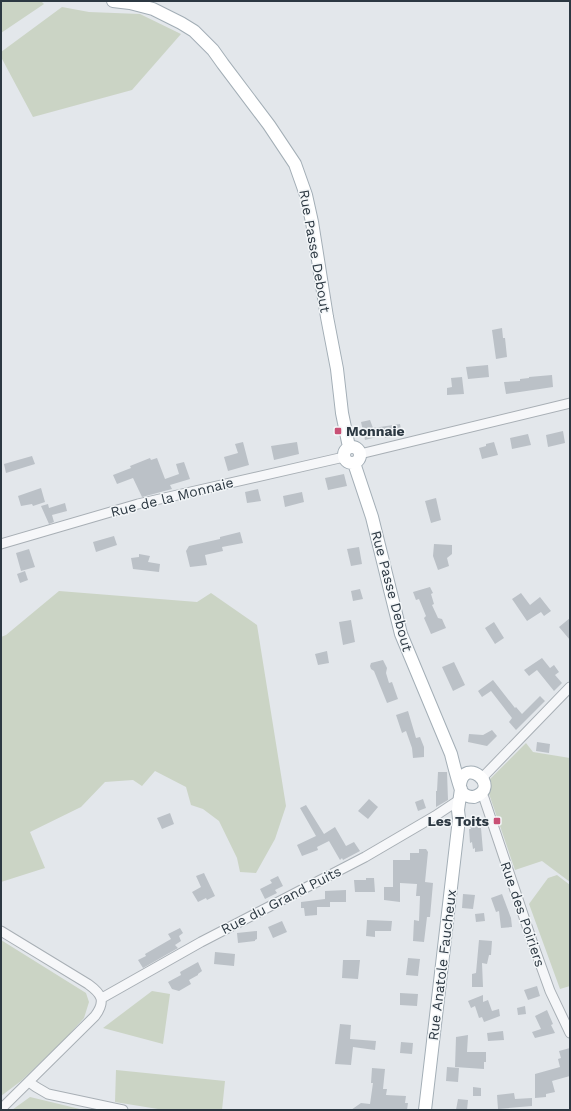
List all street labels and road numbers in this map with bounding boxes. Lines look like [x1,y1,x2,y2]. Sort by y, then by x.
street label: Rue Passe Debout [296,188,334,314]
street label: Rue de la Monnaie [109,474,235,520]
street label: Rue Passe Debout [368,529,416,653]
street label: Rue des Poiriers [497,859,549,969]
street label: Rue du Grand Puits [218,863,344,937]
street label: Rue Anatole Faucheux [425,889,459,1041]

